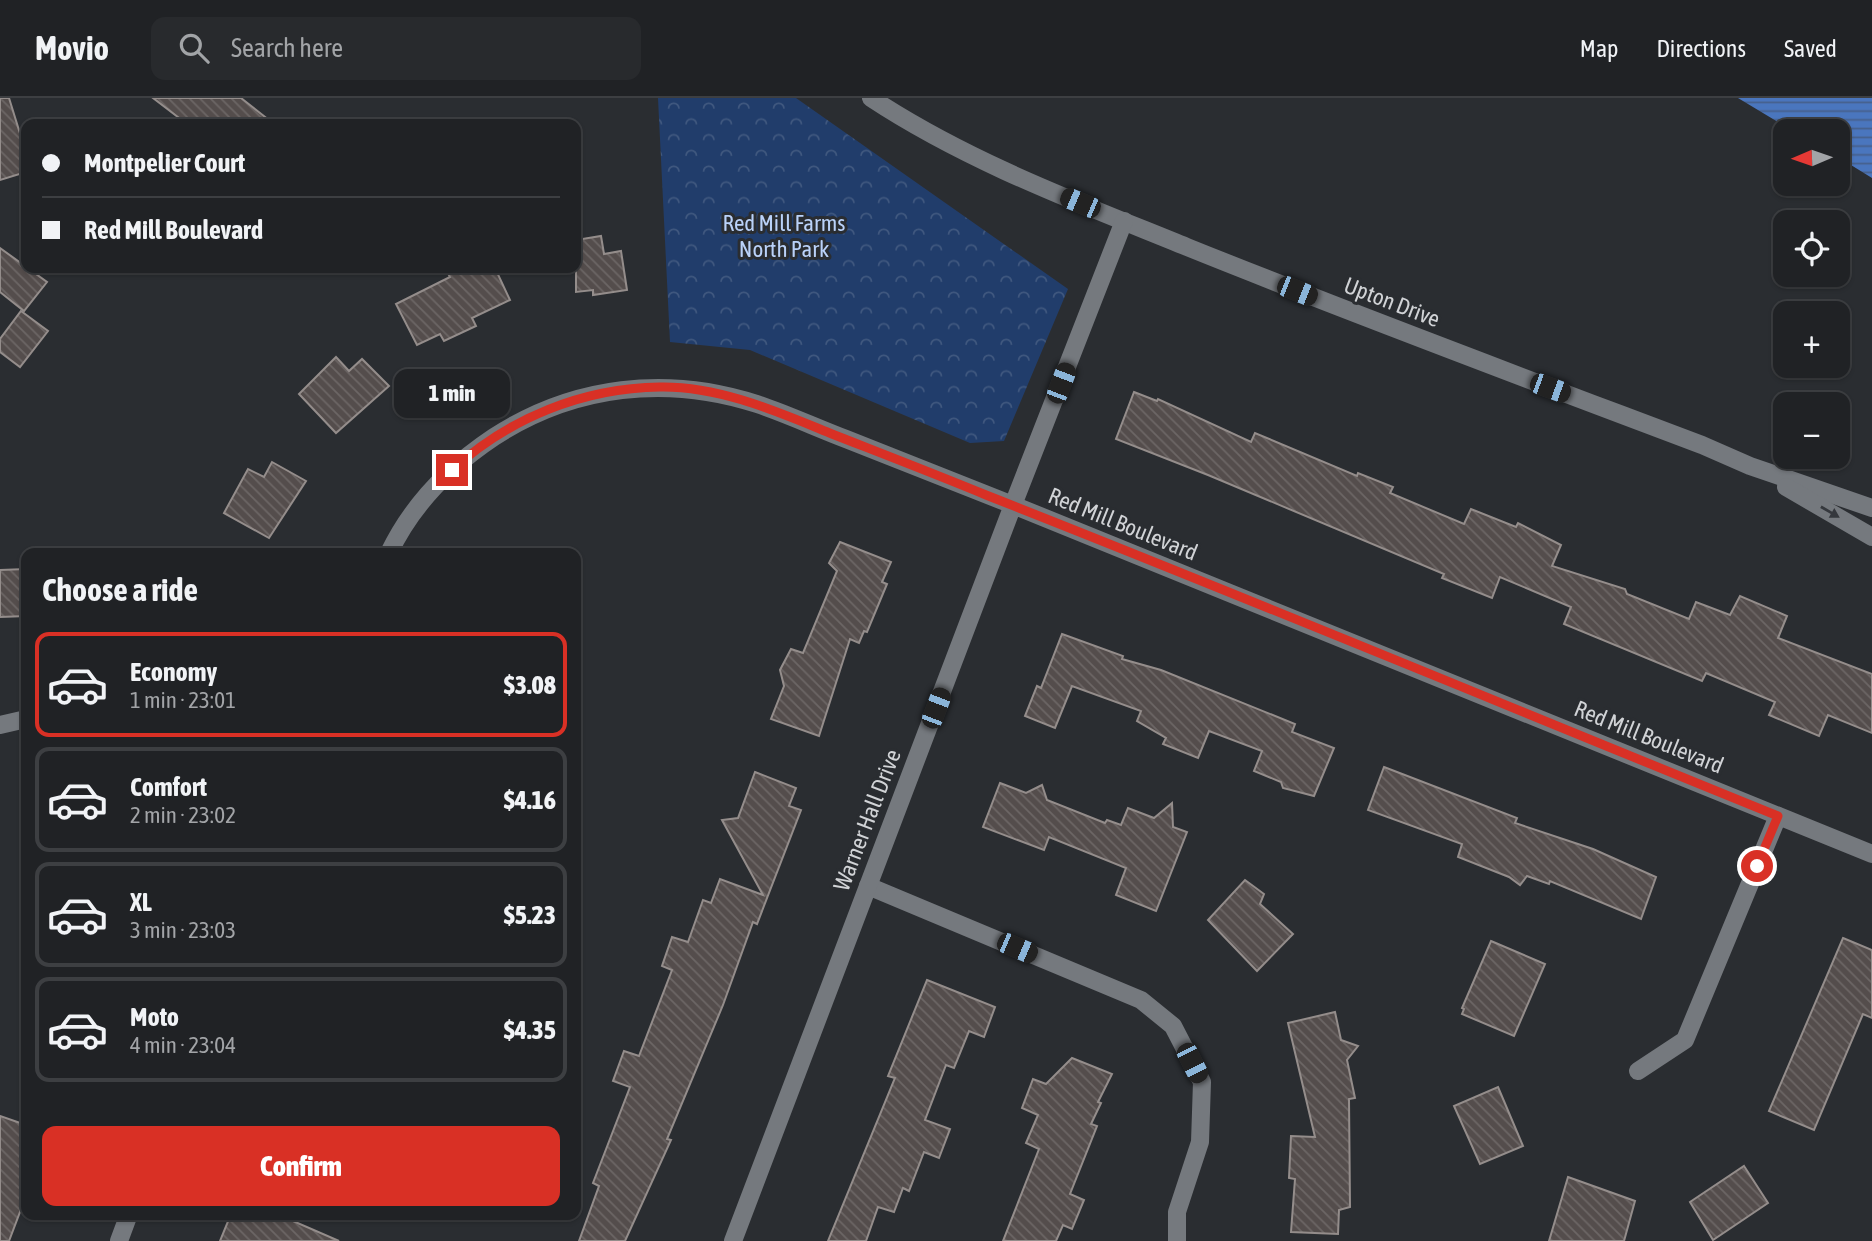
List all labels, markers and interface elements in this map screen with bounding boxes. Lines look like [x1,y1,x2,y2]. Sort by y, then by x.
search box [151,17,641,80]
text: Movio [35,29,109,67]
icon: search [175,29,213,67]
text: Search here [231,33,343,63]
text: Map [1580,35,1618,62]
text: Directions [1656,35,1746,62]
text: Saved [1784,35,1837,62]
north arrow [1773,119,1850,196]
map controls [1773,119,1850,469]
text: Montpelier Court [84,148,245,178]
car [1057,185,1104,221]
park label: Red Mill Farms North Park [723,210,845,262]
button: locate [1773,210,1850,287]
text: Red Mill Boulevard [84,215,263,245]
street label: Upton Drive [1340,272,1444,332]
car [1274,273,1321,309]
button: + [1773,301,1850,378]
car [1044,360,1079,406]
callout: 1 min [394,368,510,418]
car [1527,371,1574,405]
text: 1 min [429,380,475,406]
button: − [1773,392,1850,469]
route end [436,454,468,486]
street label: Red Mill Boulevard [1045,482,1201,566]
one-way arrow [1820,506,1839,518]
text: Choose a ride [42,571,198,608]
icon: car [46,653,109,716]
text: Economy [130,657,217,687]
text: $3.08 [504,670,556,700]
car [919,685,954,731]
text: 1 min · 23:01 [130,687,236,713]
street label: Red Mill Boulevard [1571,695,1727,779]
street label: Warner Hall Drive [828,746,906,894]
icon: car [46,768,109,831]
text: Comfort [130,772,207,802]
text: $4.16 [504,785,556,815]
text: 2 min · 23:02 [130,802,236,828]
route start [1741,850,1773,882]
icon: car [46,883,109,946]
text: XL [130,887,152,917]
text: $5.23 [504,900,556,930]
text: 3 min · 23:03 [130,917,236,943]
car [994,930,1041,966]
icon: car [46,998,109,1061]
text: Moto [130,1002,179,1032]
text: $4.35 [504,1015,556,1045]
text: 4 min · 23:04 [130,1032,236,1058]
car [1174,1040,1211,1086]
button: Confirm [42,1126,560,1206]

